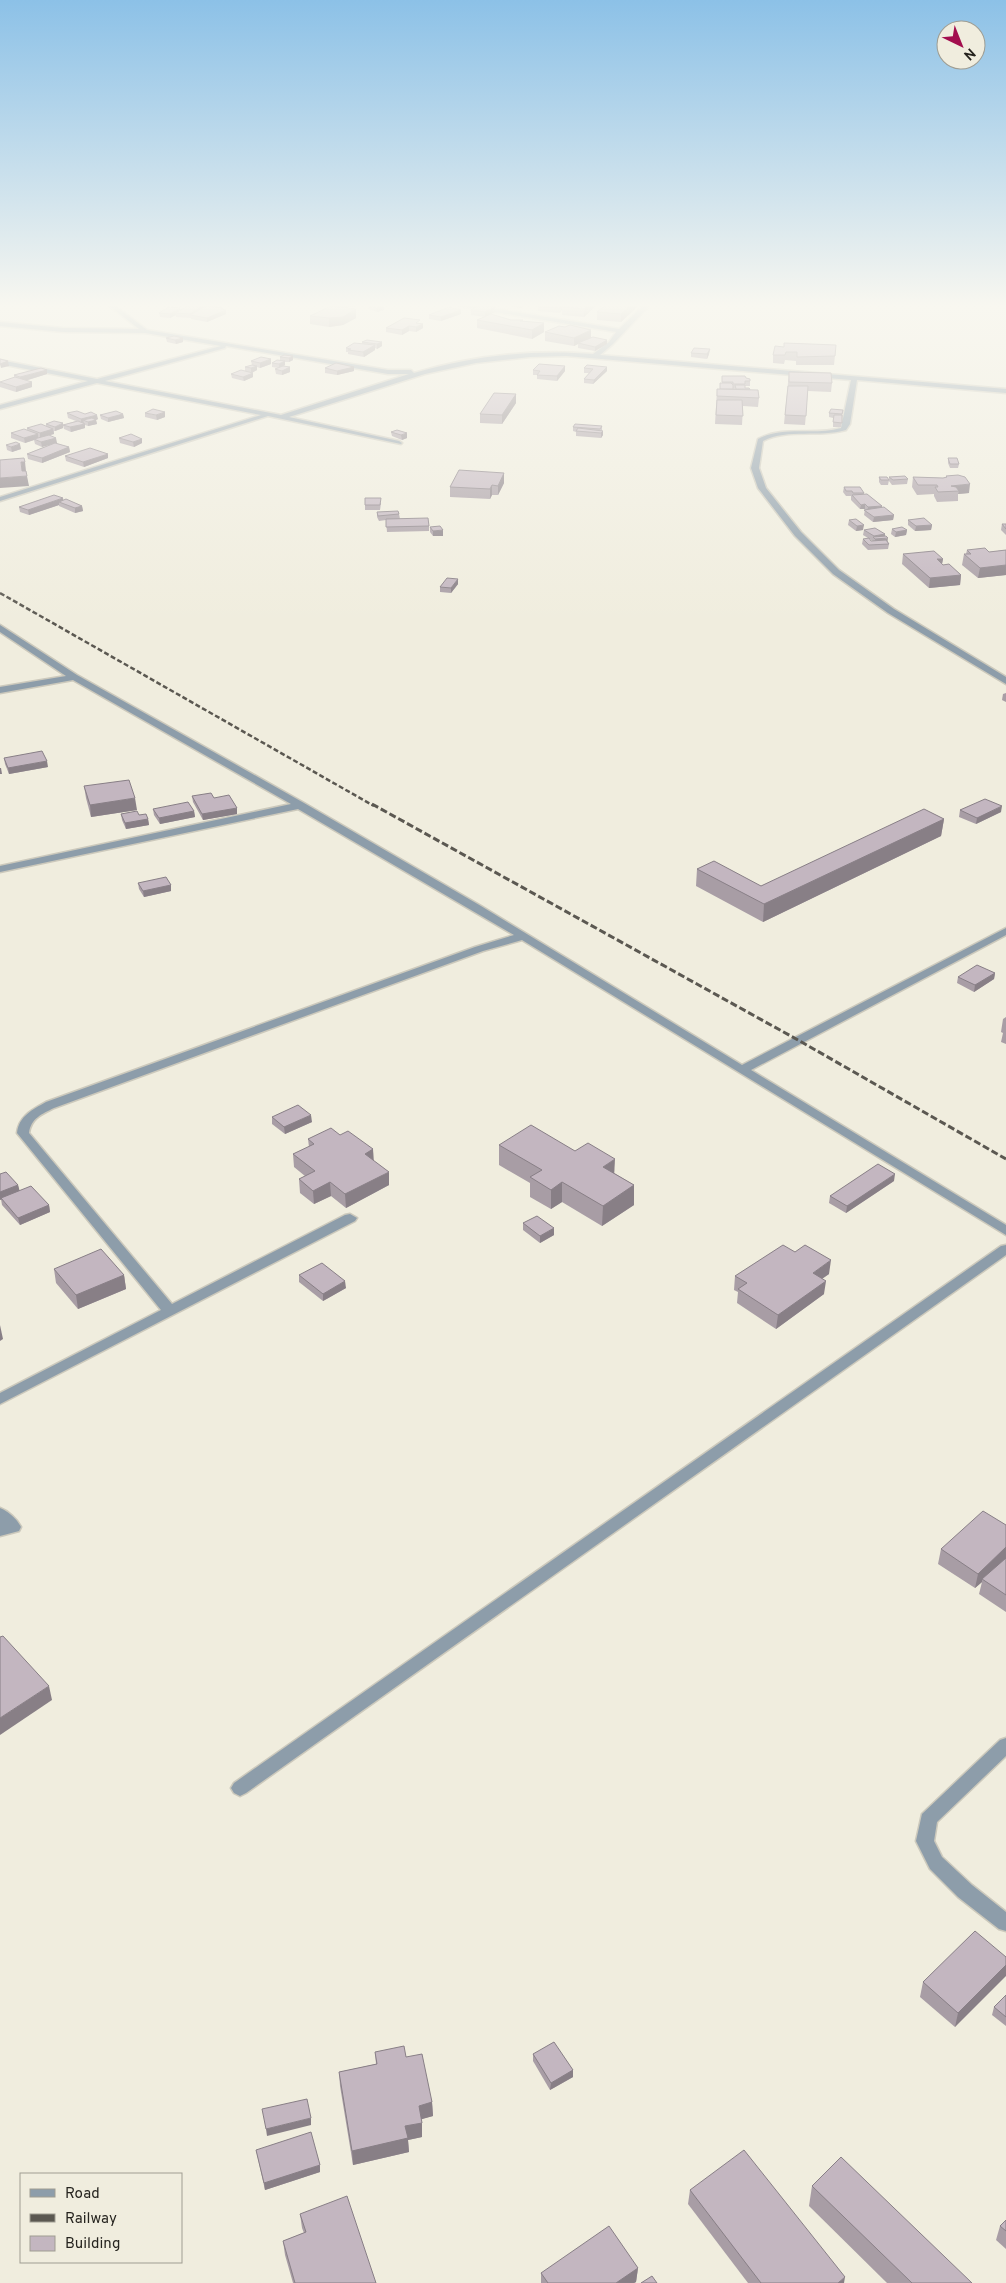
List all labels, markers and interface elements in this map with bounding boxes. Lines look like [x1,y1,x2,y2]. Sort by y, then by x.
north arrow [936,20,986,70]
text: N [959,44,978,63]
legend [20,2173,182,2263]
text: Road [65,2185,100,2204]
text: Railway [65,2210,117,2229]
text: Building [65,2235,120,2254]

